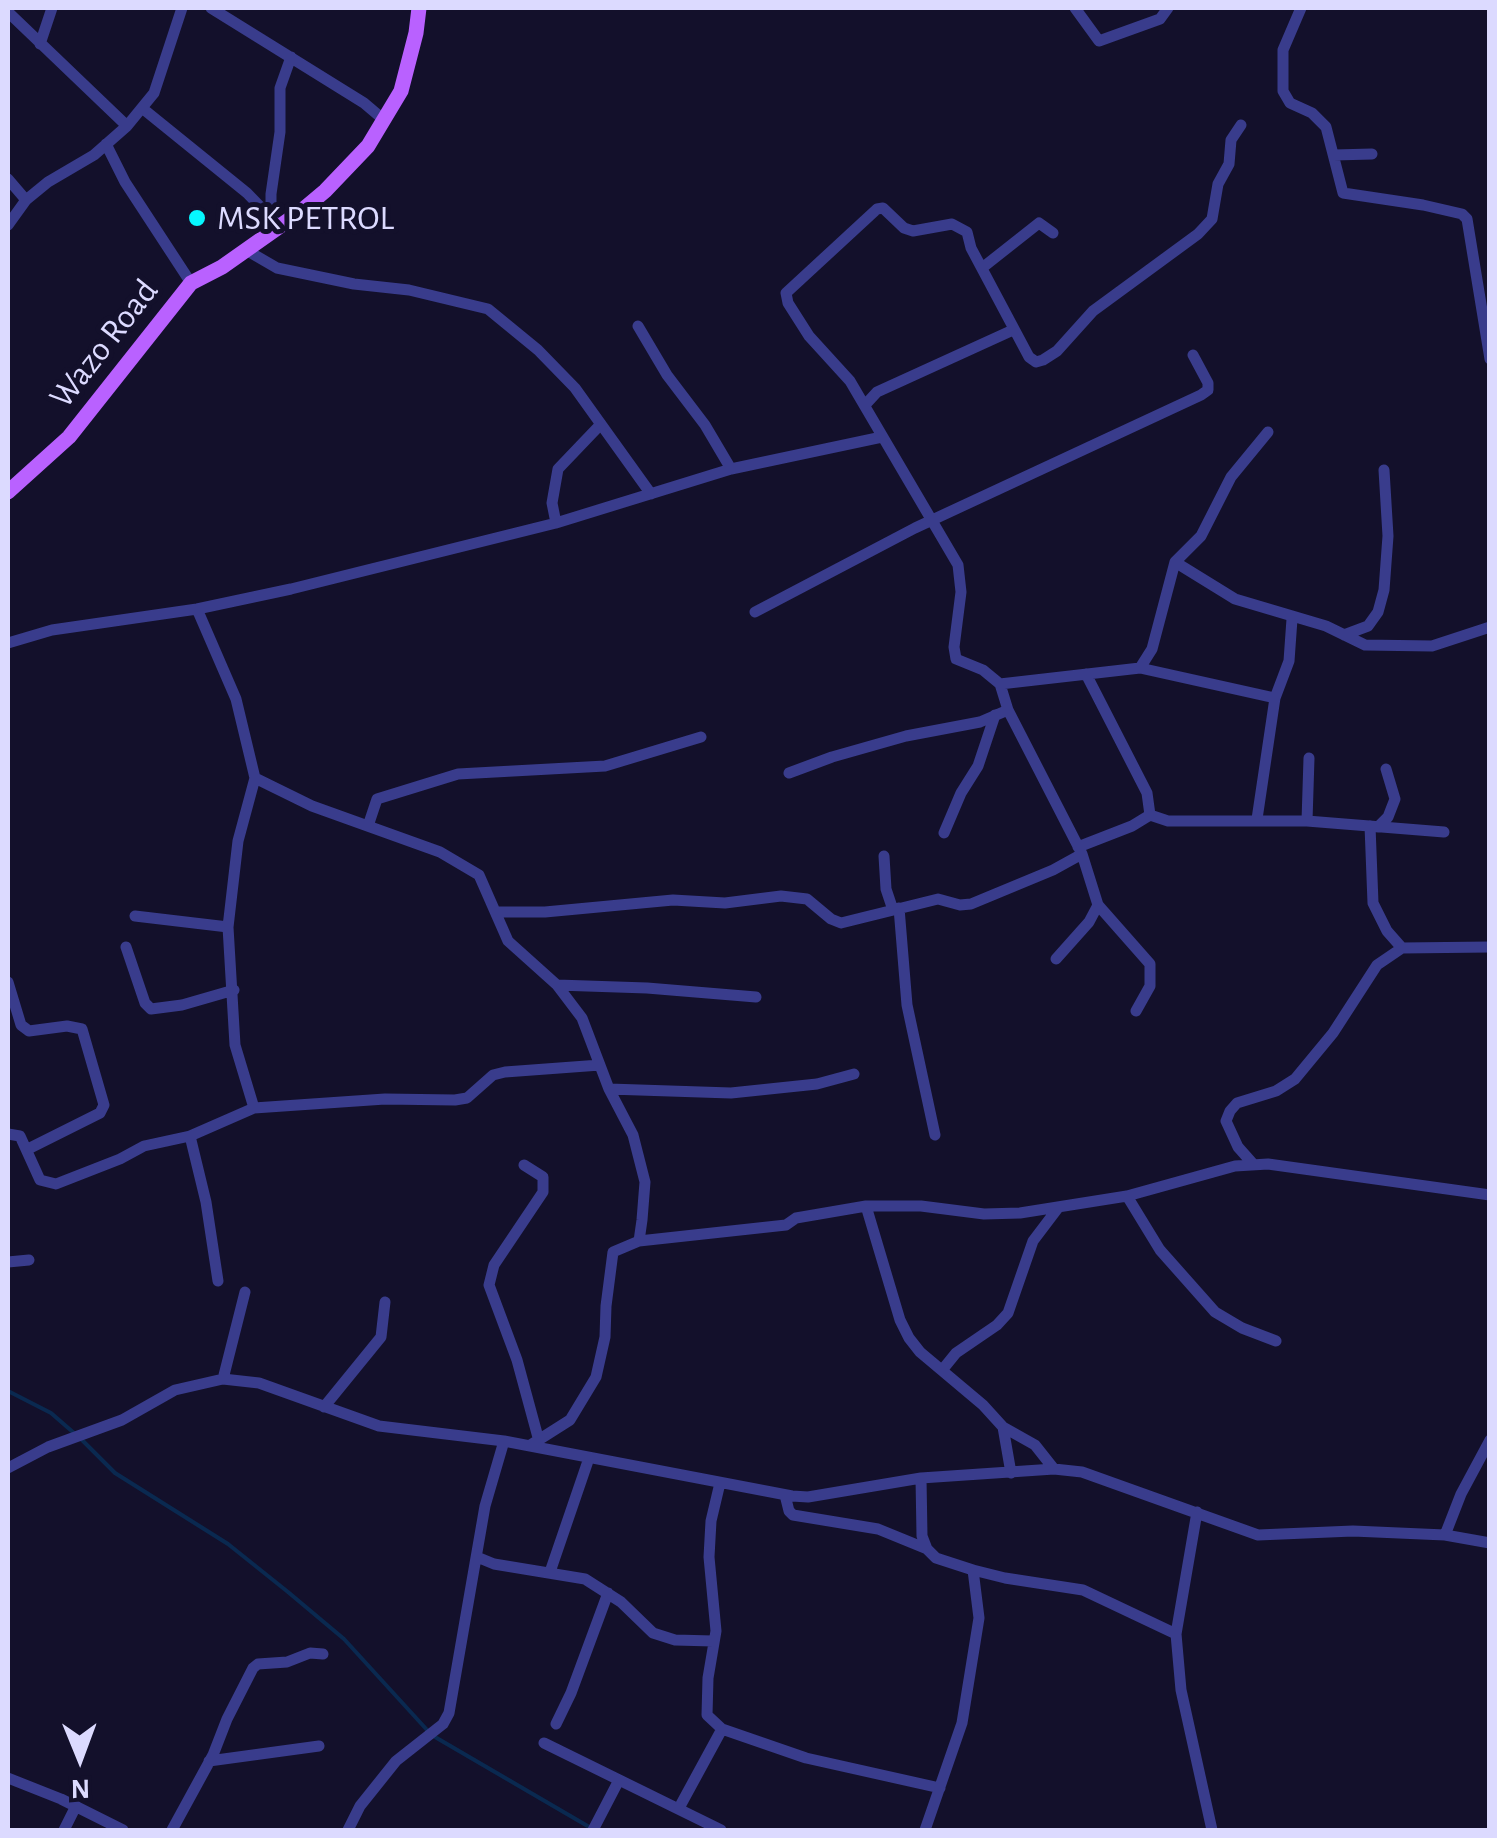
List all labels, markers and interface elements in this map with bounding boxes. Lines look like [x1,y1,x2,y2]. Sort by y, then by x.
place label: MSK PETROL [217,197,394,239]
marker: MSK PETROL [186,207,208,229]
street label: Wazo Road [41,271,167,417]
north arrow [30,1708,130,1808]
text: N [71,1774,91,1802]

